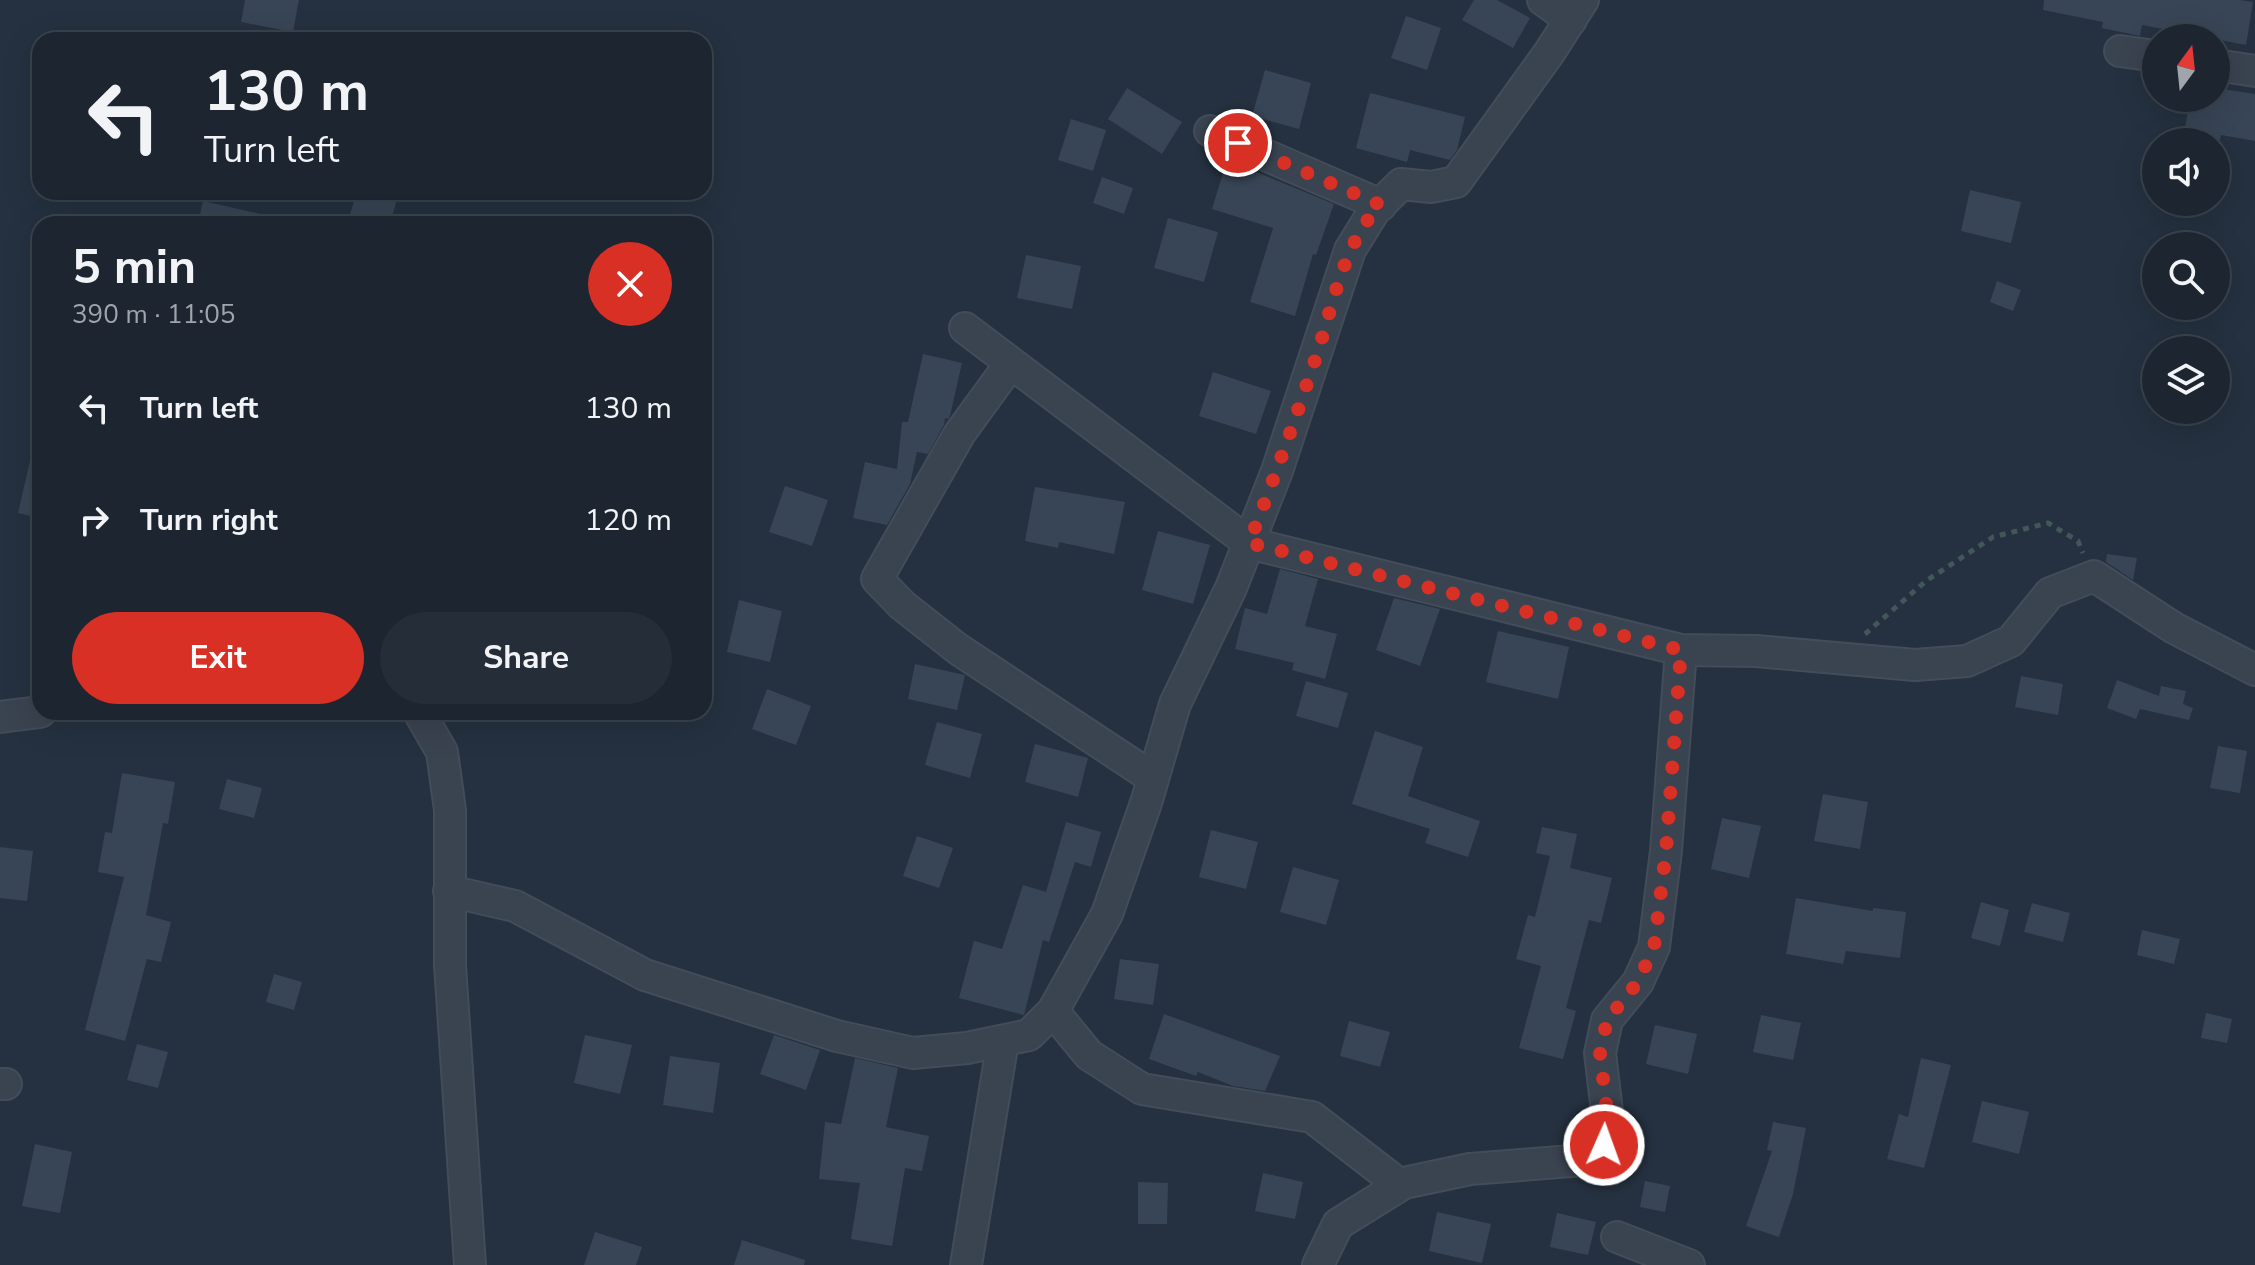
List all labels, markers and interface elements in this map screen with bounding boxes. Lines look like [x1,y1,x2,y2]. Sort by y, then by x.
north arrow [2142,24,2230,112]
map controls [2142,24,2230,424]
text: 130 m [204,53,369,130]
icon: left [72,64,176,168]
pin [1204,109,1272,177]
icon: arrive [1216,121,1260,165]
text: Turn left [204,126,339,175]
button: sound [2142,128,2230,216]
button: search [2142,232,2230,320]
text: 5 min [72,234,196,300]
button: close [588,242,672,326]
text: 390 m · 11:05 [72,297,235,332]
button: layers [2142,336,2230,424]
icon: left [72,386,116,430]
text: Turn left [140,388,258,429]
text: 130 m [585,388,672,429]
icon: right [72,498,116,542]
text: Turn right [140,500,278,541]
text: 120 m [585,500,672,541]
button: Exit [72,612,364,704]
button: Share [380,612,672,704]
position arrow [1562,1103,1646,1187]

